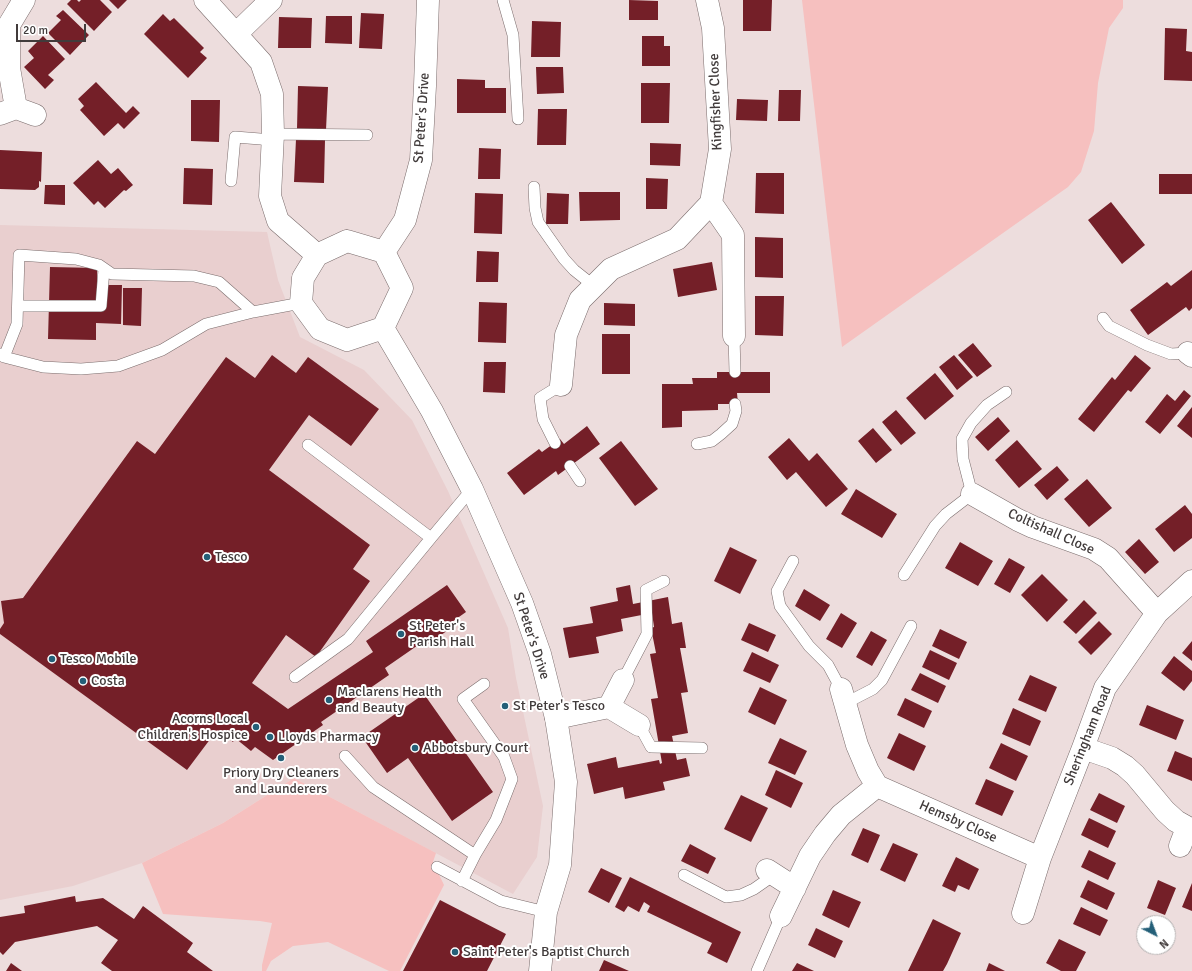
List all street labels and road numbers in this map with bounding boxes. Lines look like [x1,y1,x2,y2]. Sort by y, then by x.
street label: Kingfisher Close [706,53,726,151]
street label: St Peter's Drive [410,72,434,164]
street label: Coltishall Close [1005,505,1097,559]
street label: St Peter's Drive [509,590,553,682]
street label: Sheringham Road [1060,684,1116,788]
street label: Hemsby Close [916,797,1000,847]

